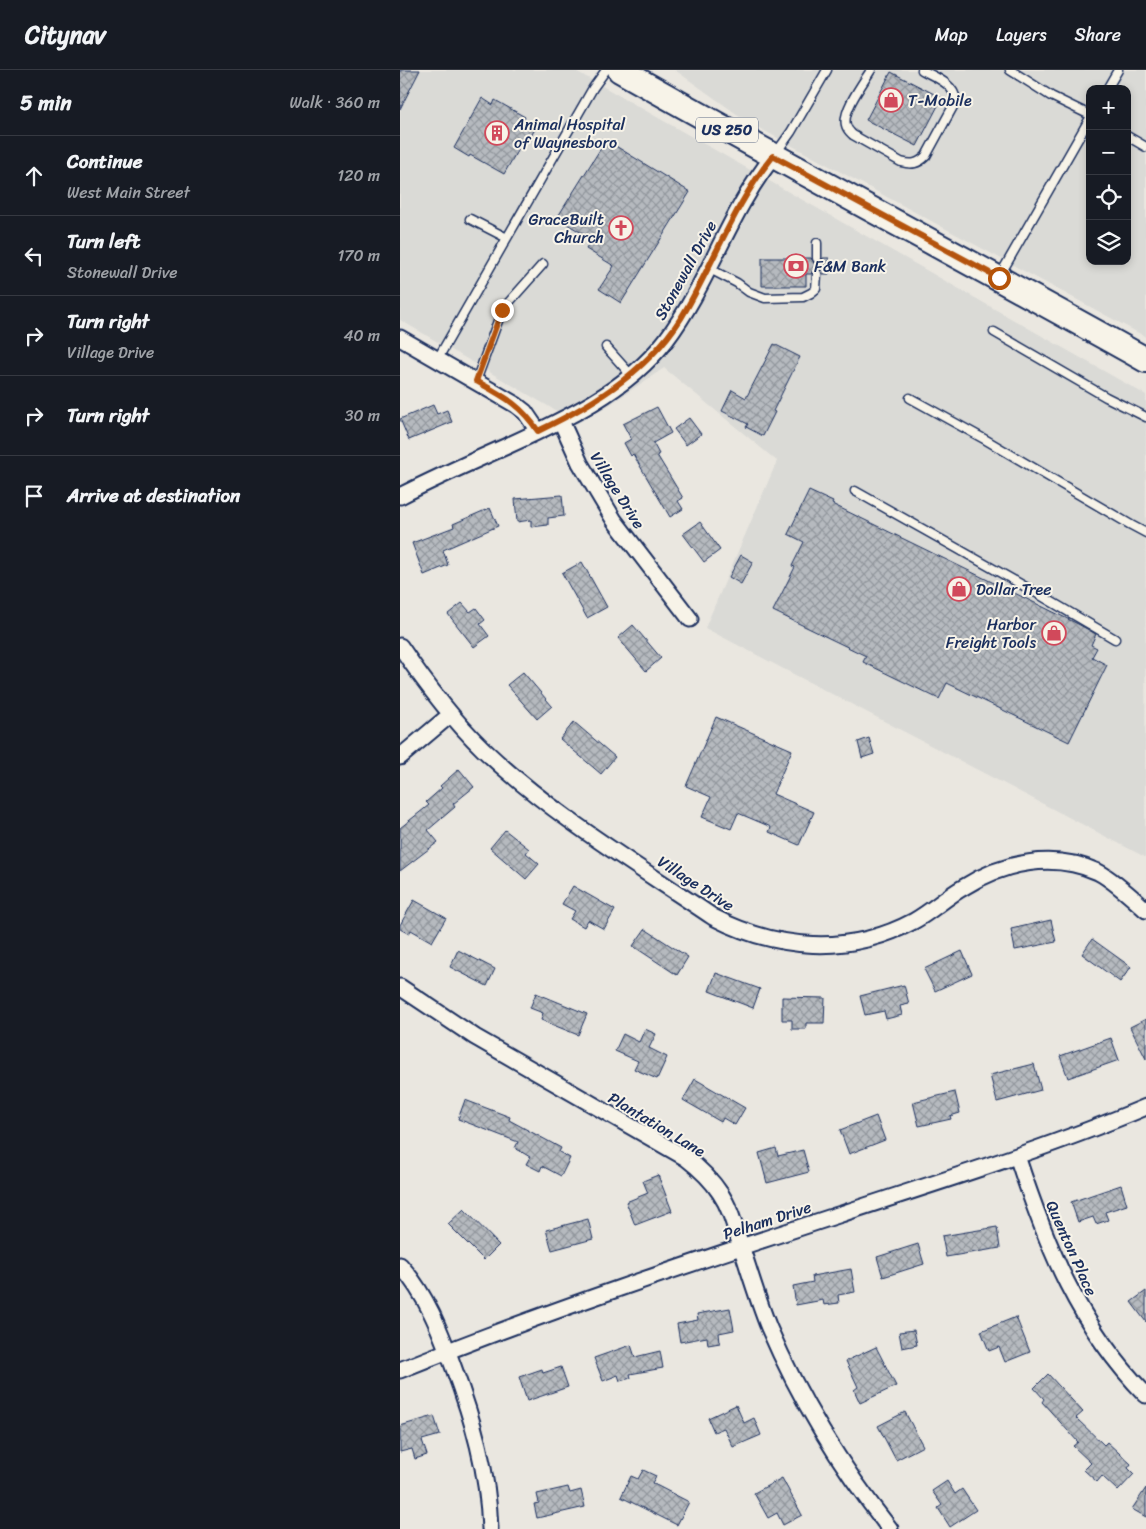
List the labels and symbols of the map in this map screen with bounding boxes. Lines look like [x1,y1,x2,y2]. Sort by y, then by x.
place label: T-Mobile [908,86,972,115]
shop icon: T-Mobile [878,87,904,113]
place label: Animal Hospital of Waynesboro [513,110,626,157]
road number: US 250 [696,118,758,142]
building icon: Animal Hospital of Waynesboro [484,120,510,146]
place label: GraceBuilt Church [528,205,604,252]
church icon: GraceBuilt Church [608,215,634,241]
street label: Stonewall Drive [646,215,725,326]
place label: F&M Bank [814,252,887,281]
bank icon: F&M Bank [783,253,809,279]
route start [988,267,1011,290]
route end [491,299,514,322]
street label: Village Drive [582,446,653,535]
place label: Dollar Tree [976,575,1052,604]
shop icon: Dollar Tree [946,576,972,602]
place label: Harbor Freight Tools [946,610,1037,657]
shop icon: Harbor Freight Tools [1041,620,1067,646]
street label: Village Drive [651,848,740,919]
street label: Plantation Lane [602,1084,711,1165]
street label: Pelham Drive [719,1193,815,1248]
street label: Quenton Place [1038,1196,1106,1301]

